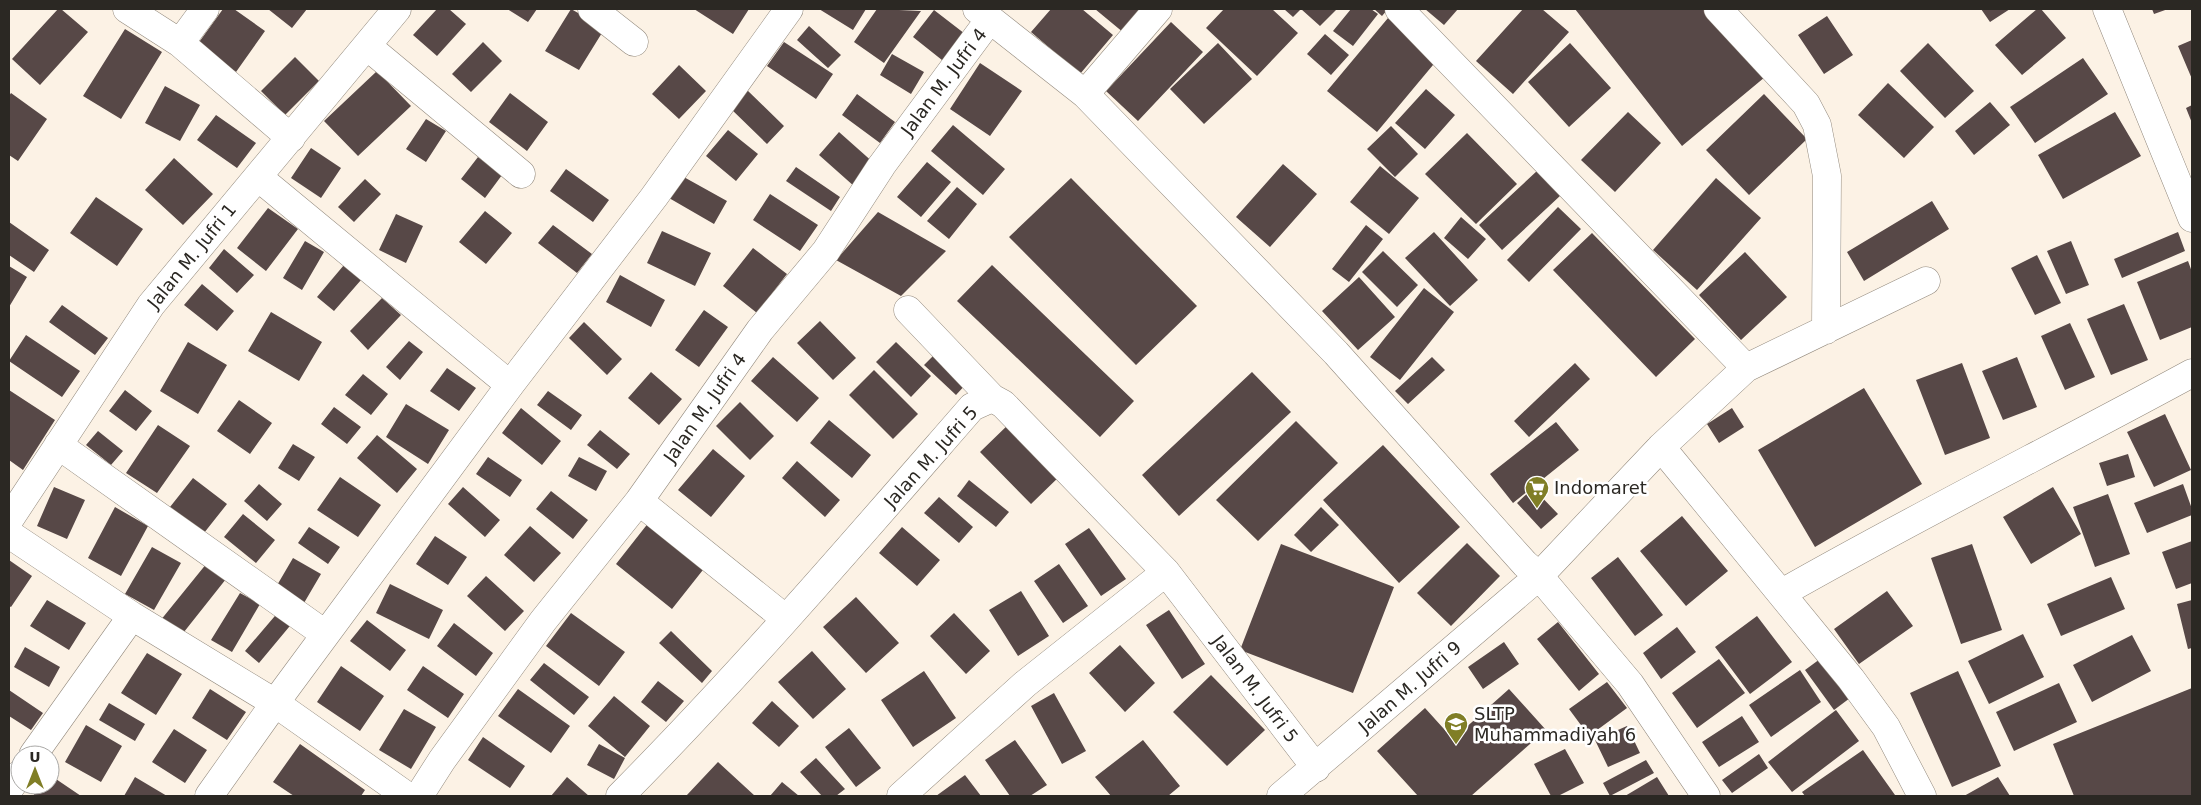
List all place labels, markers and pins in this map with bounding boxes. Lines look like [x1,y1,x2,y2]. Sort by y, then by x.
supermarket icon: Indomaret [1524,475,1550,509]
place label: Indomaret [1554,477,1647,498]
place label: SLTP Muhammadiyah 6 [1474,703,1636,745]
school or university icon: SLTP Muhammadiyah 6 [1443,711,1469,745]

